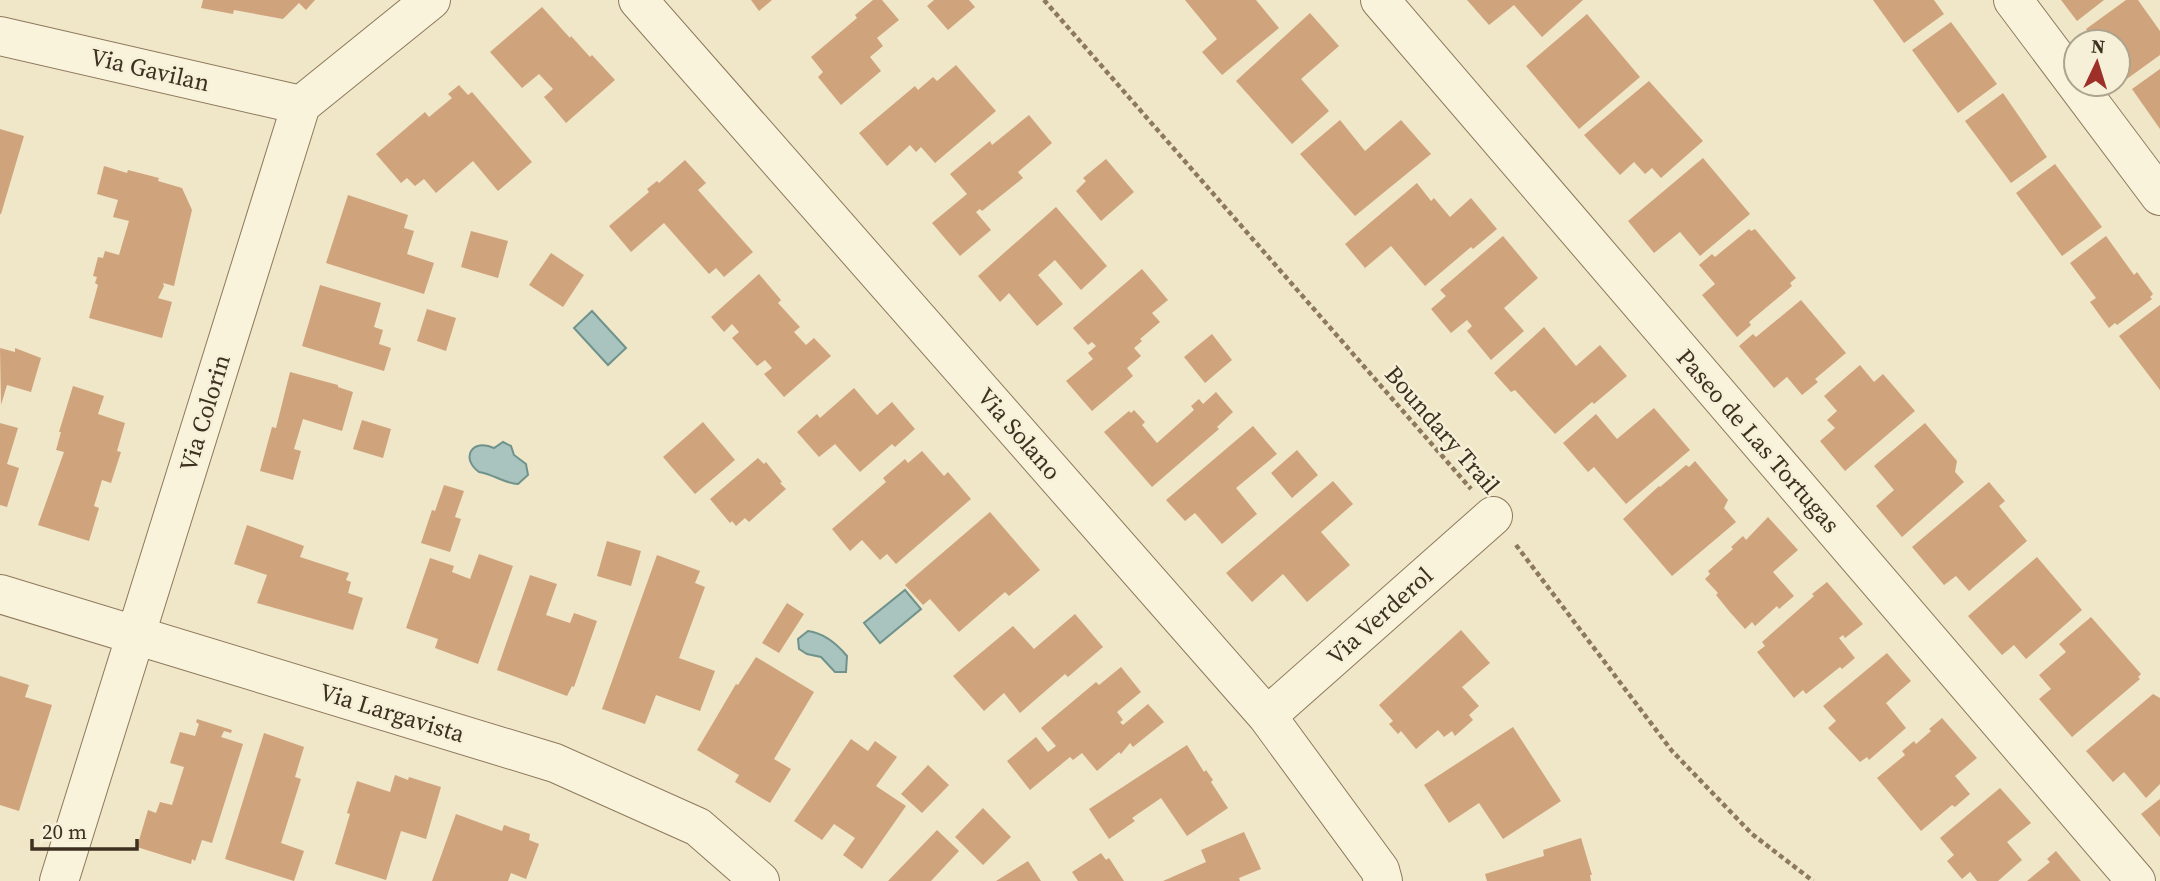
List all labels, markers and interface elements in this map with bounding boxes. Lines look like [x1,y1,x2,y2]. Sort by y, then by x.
north arrow [2062,28,2132,98]
text: N [2090,33,2106,60]
street label: Via Gavilan [87,40,213,99]
street label: Paseo de Las Tortugas [1669,342,1848,540]
street label: Via Colorin [171,350,238,475]
street label: Boundary Trail [1377,358,1507,501]
street label: Via Solano [970,380,1069,487]
street label: Via Verderol [1320,559,1440,672]
street label: Via Largavista [316,675,469,750]
scale bar [32,808,136,852]
text: 20 m [42,817,87,846]

